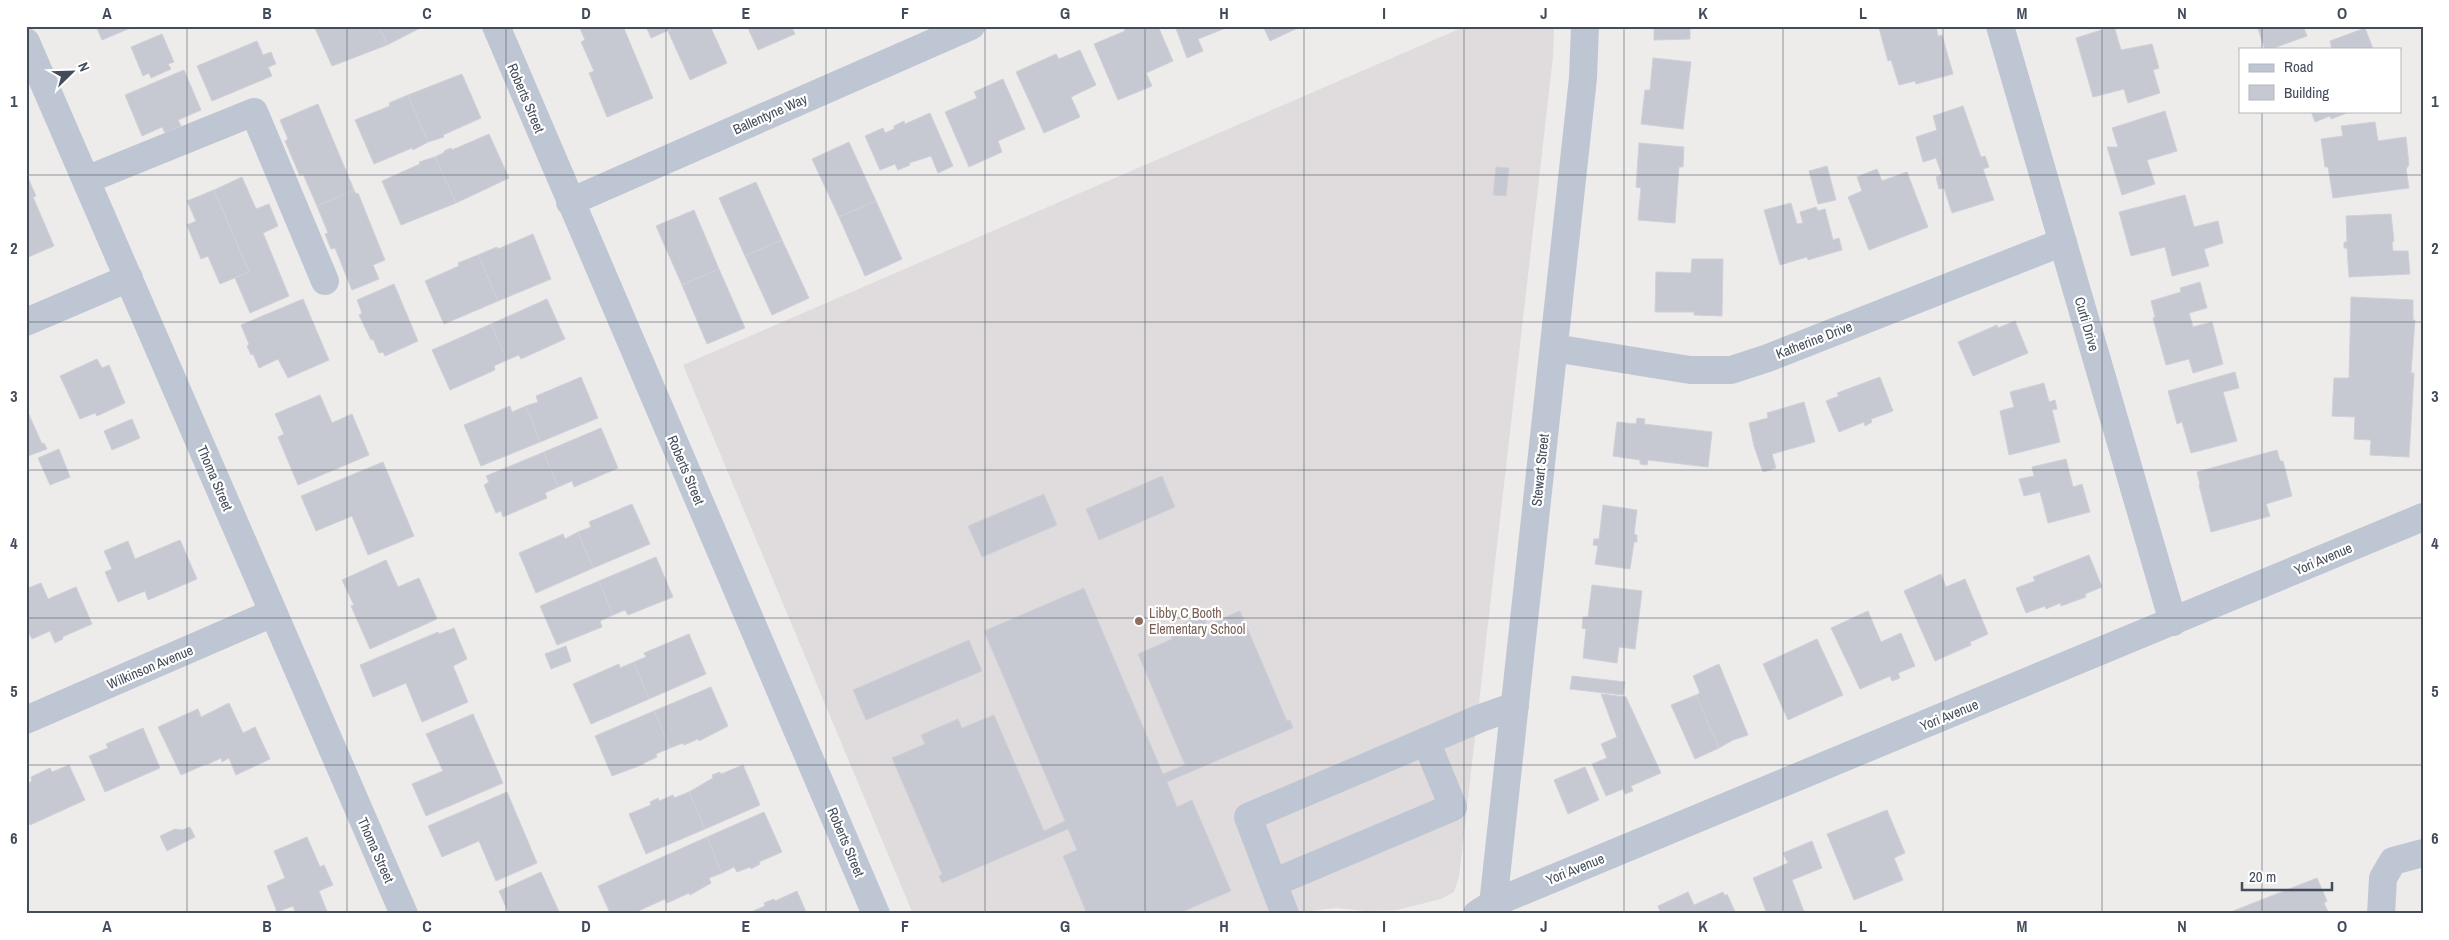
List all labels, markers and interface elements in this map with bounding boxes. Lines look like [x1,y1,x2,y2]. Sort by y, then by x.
text: A [102,2,112,24]
text: B [262,2,272,24]
text: C [422,2,432,24]
text: D [581,2,591,24]
text: E [742,2,751,24]
text: F [901,2,909,24]
text: G [1060,2,1070,24]
text: H [1219,2,1229,24]
text: I [1382,2,1386,24]
text: J [1540,2,1548,24]
text: K [1698,2,1708,24]
text: L [1859,2,1867,24]
text: M [2017,2,2028,24]
text: N [2177,2,2187,24]
text: O [2337,2,2347,24]
north arrow [48,48,98,98]
legend [2239,48,2402,112]
text: Road [2284,56,2313,77]
text: N [74,60,94,74]
street label: Roberts Street [503,60,549,136]
text: Building [2284,82,2329,103]
text: 1 [10,90,18,112]
street label: Ballentyne Way [730,90,810,138]
text: 1 [2431,90,2439,112]
text: 2 [10,237,18,259]
text: 2 [2431,237,2439,259]
street label: Curti Drive [2071,295,2103,353]
street label: Katherine Drive [1773,317,1855,363]
text: 3 [10,385,18,407]
text: 3 [2431,385,2439,407]
street label: Roberts Street [663,432,709,508]
street label: Stewart Street [1527,433,1553,507]
street label: Thoma Street [193,442,237,514]
text: 4 [10,532,18,554]
text: 4 [2431,532,2439,554]
street label: Yori Avenue [2291,539,2355,579]
place label: Libby C Booth Elementary School [1149,604,1245,638]
marker: Libby C Booth Elementary School [1133,615,1145,627]
street label: Wilkinson Avenue [104,641,196,693]
text: 5 [10,680,18,702]
text: 5 [2431,680,2439,702]
street label: Yori Avenue [1917,695,1981,735]
street label: Roberts Street [823,804,869,880]
street label: Thoma Street [354,815,398,885]
text: 6 [10,827,18,849]
text: 6 [2431,827,2439,849]
street label: Yori Avenue [1543,849,1607,889]
scale bar [2242,860,2332,892]
text: 20 m [2249,866,2276,887]
text: A [102,915,112,937]
text: B [262,915,272,937]
text: C [422,915,432,937]
text: D [581,915,591,937]
text: E [742,915,751,937]
text: F [901,915,909,937]
text: G [1060,915,1070,937]
text: H [1219,915,1229,937]
text: I [1382,915,1386,937]
text: J [1540,915,1548,937]
text: K [1698,915,1708,937]
text: L [1859,915,1867,937]
text: M [2017,915,2028,937]
text: N [2177,915,2187,937]
text: O [2337,915,2347,937]

